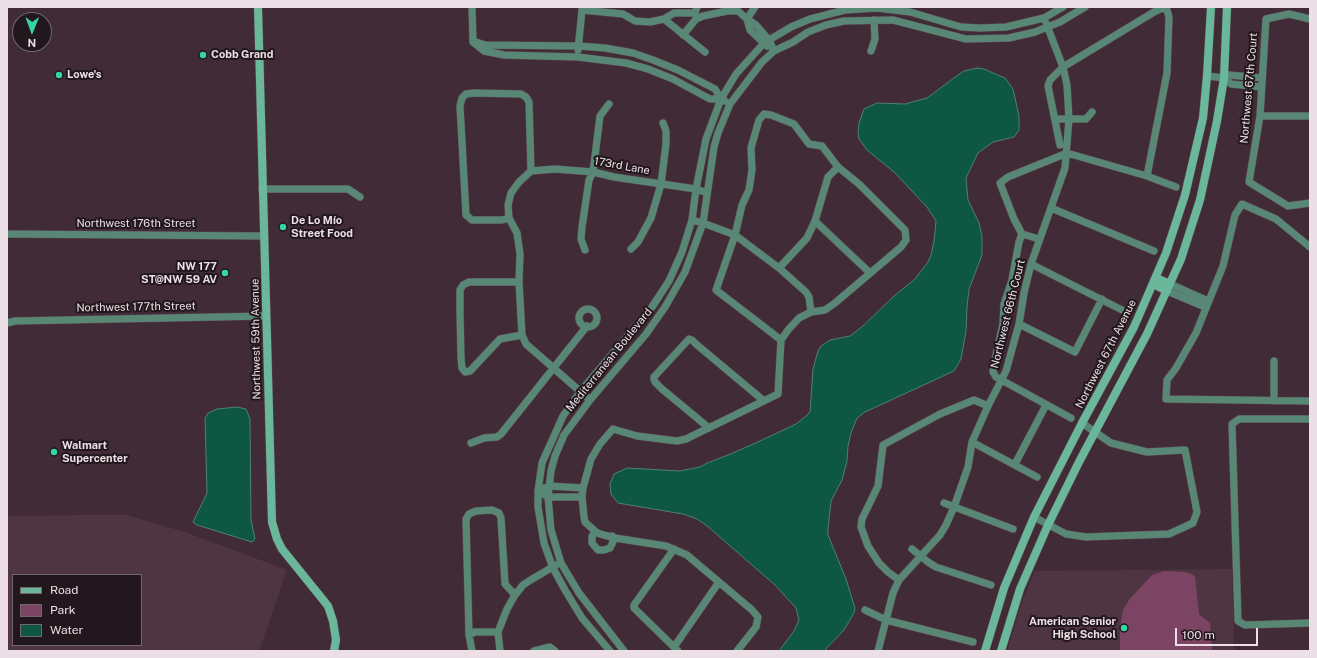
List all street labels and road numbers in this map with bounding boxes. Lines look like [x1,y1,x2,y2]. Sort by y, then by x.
street label: Northwest 67th Court [1238,32,1260,144]
street label: 173rd Lane [593,155,651,177]
street label: Northwest 176th Street [76,217,196,231]
street label: Northwest 66th Court [988,258,1028,370]
street label: Northwest 59th Avenue [248,278,264,400]
street label: Northwest 67th Avenue [1073,297,1139,411]
street label: Northwest 177th Street [76,299,196,315]
street label: Mediterranean Boulevard [563,306,655,414]

